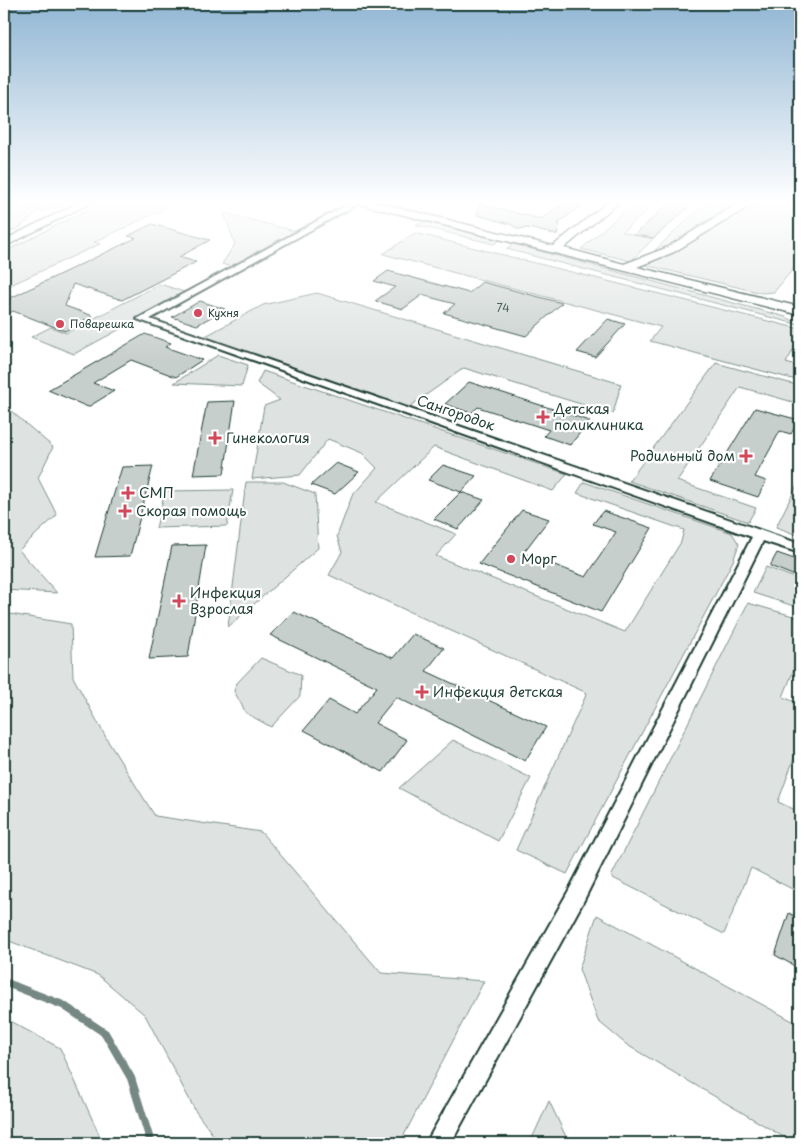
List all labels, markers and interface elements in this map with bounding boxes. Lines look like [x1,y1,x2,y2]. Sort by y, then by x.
house number: 74 [496,299,510,316]
place label: Кухня [208,304,239,321]
marker: Кухня [192,307,204,319]
place label: Поварешка [70,315,134,332]
marker: Поварешка [54,318,66,330]
street label: Сангородок [414,389,499,436]
place label: Детская поликлиника [553,398,644,435]
marker: Детская поликлиника [536,410,550,424]
place label: Гинекология [226,427,310,448]
marker: Гинекология [208,431,222,445]
place label: Родильный дом [630,445,735,466]
marker: Родильный дом [739,449,753,463]
place label: СМП [139,482,174,503]
marker: СМП [121,486,135,500]
place label: Скорая помощь [136,500,246,521]
marker: Скорая помощь [118,504,132,518]
place label: Морг [521,548,557,569]
marker: Морг [505,553,517,565]
place label: Инфекция Взрослая [190,582,261,619]
marker: Инфекция Взрослая [172,594,186,608]
place label: Инфекция детская [433,681,563,702]
marker: Инфекция детская [415,685,429,699]

